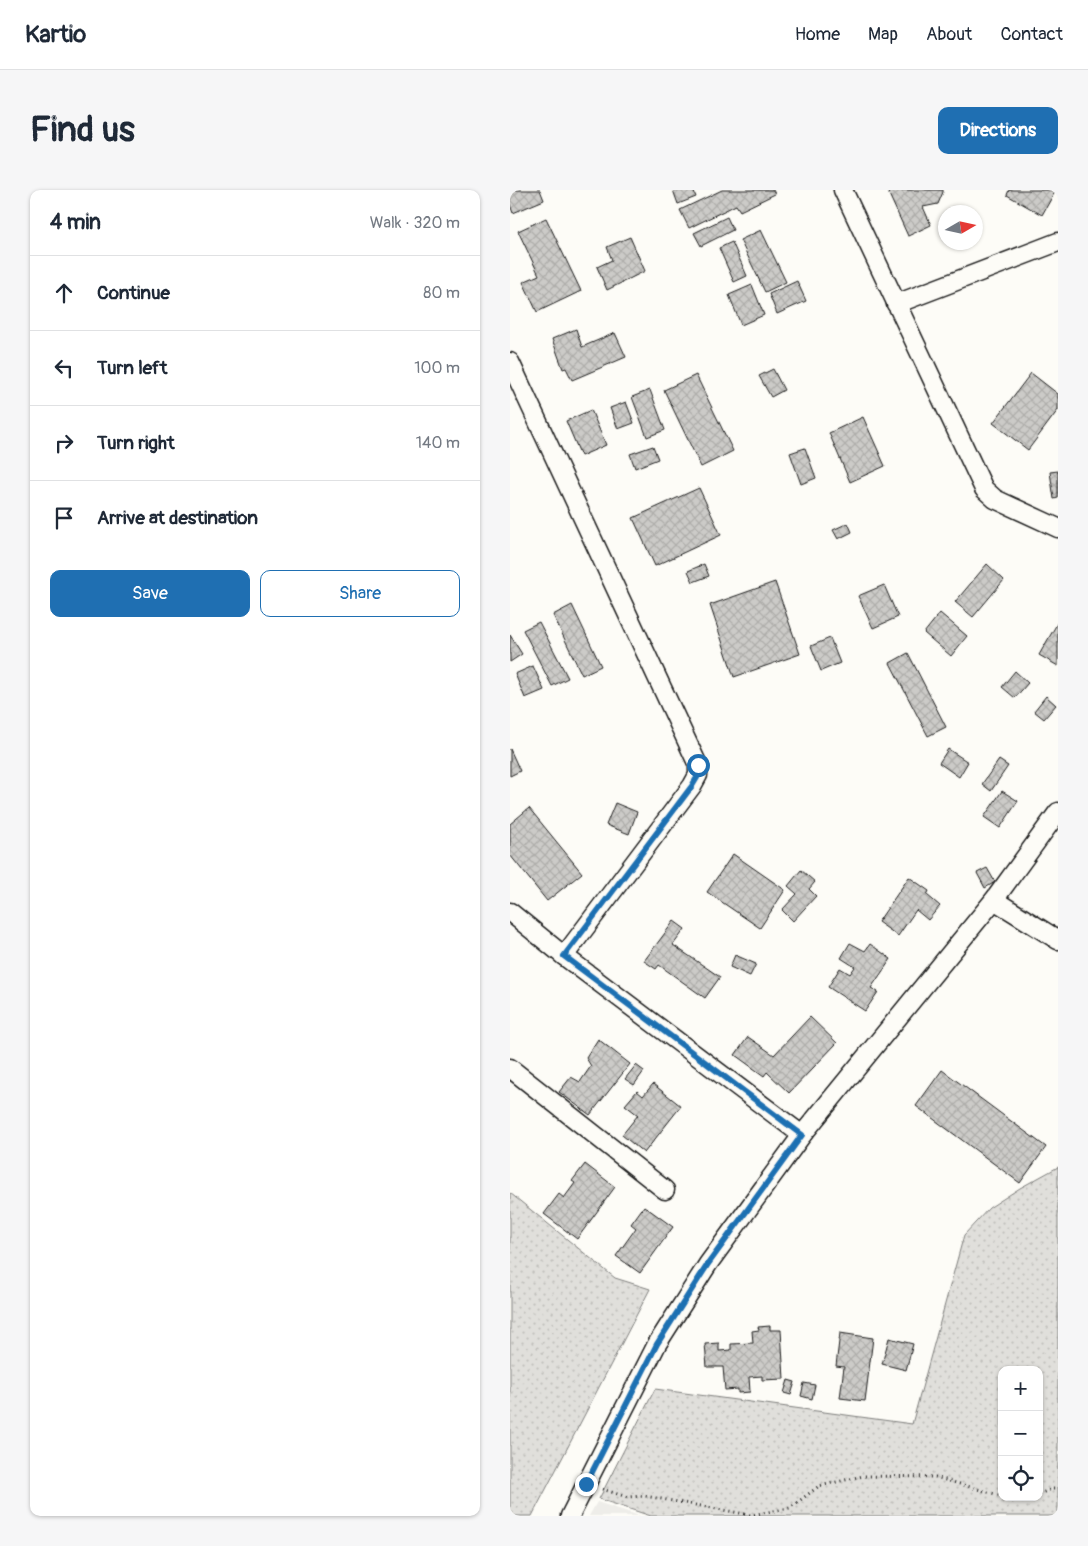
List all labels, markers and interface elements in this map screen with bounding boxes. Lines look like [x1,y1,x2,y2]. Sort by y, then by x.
text: Kartio [25,20,86,49]
text: Home [795,23,840,46]
text: Map [868,23,898,46]
text: About [926,23,972,46]
text: Contact [1000,23,1063,46]
button: Directions [938,107,1058,154]
text: Find us [30,108,135,152]
north arrow [938,205,983,250]
text: 4 min [50,209,101,236]
text: Walk · 320 m [370,213,460,233]
icon: ahead [50,279,78,307]
text: Continue [97,281,170,305]
text: 80 m [423,283,460,303]
icon: left [50,354,78,382]
text: Turn left [97,356,167,380]
text: 100 m [414,358,460,378]
icon: right [50,429,78,457]
text: Turn right [97,431,175,455]
text: 140 m [416,433,460,453]
icon: arrive [50,504,78,532]
text: Arrive at destination [97,506,258,530]
button: Save [50,570,250,617]
button: Share [260,570,460,617]
route start [687,754,710,777]
map controls [998,1366,1043,1501]
button: + [998,1366,1043,1411]
button: − [998,1411,1043,1456]
button: locate [998,1456,1043,1501]
route end [575,1473,598,1496]

